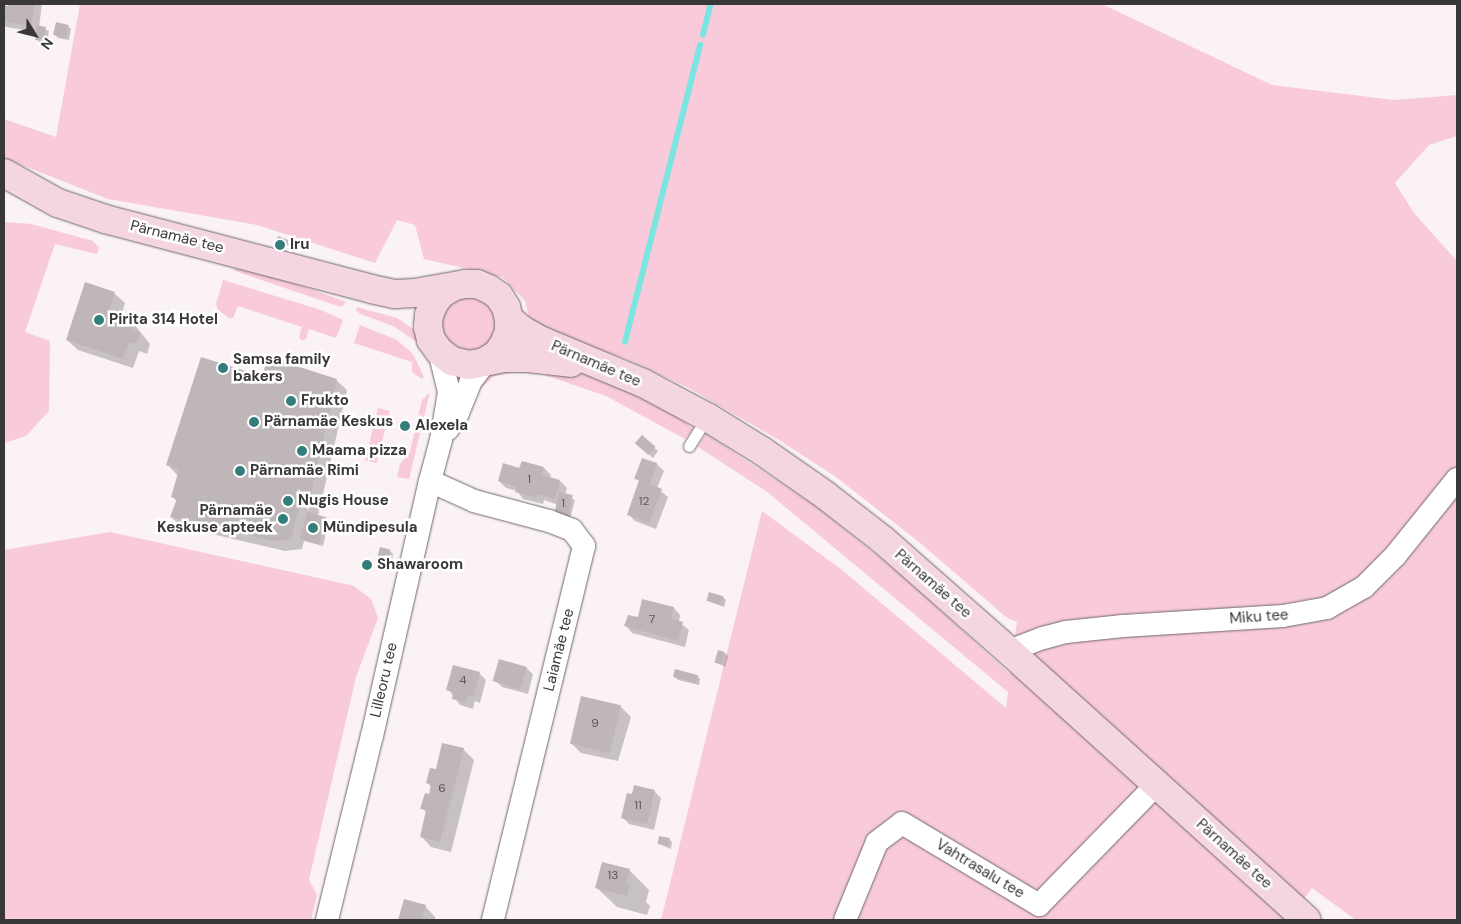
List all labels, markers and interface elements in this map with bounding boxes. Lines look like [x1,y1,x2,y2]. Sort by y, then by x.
north arrow [10,10,60,60]
text: N [37,34,57,53]
street label: Pärnamäe tee [128,217,226,257]
place label: Iru [290,236,309,254]
marker: Iru [274,239,286,251]
place label: Pirita 314 Hotel [109,311,218,329]
marker: Pirita 314 Hotel [93,314,105,326]
street label: Pärnamäe tee [548,337,644,391]
place label: Samsa family bakers [233,350,331,385]
marker: Samsa family bakers [217,362,229,374]
place label: Frukto [301,392,349,410]
marker: Frukto [285,395,297,407]
place label: Pärnamäe Keskus [264,413,393,431]
marker: Pärnamäe Keskus [248,416,260,428]
place label: Alexela [415,417,468,435]
marker: Alexela [399,420,411,432]
place label: Maama pizza [312,442,407,460]
marker: Maama pizza [296,445,308,457]
place label: Pärnamäe Rimi [250,462,359,480]
marker: Pärnamäe Rimi [234,465,246,477]
house number: 1 [527,473,531,487]
place label: Nugis House [298,492,389,510]
marker: Nugis House [282,495,294,507]
house number: 12 [639,495,649,509]
house number: 1 [561,497,565,511]
place label: Pärnamäe Keskuse apteek [157,501,273,536]
marker: Pärnamäe Keskuse apteek [277,513,289,525]
place label: Mündipesula [323,519,418,537]
marker: Mündipesula [307,522,319,534]
street label: Pärnamäe tee [891,546,975,622]
place label: Shawaroom [377,556,463,574]
marker: Shawaroom [361,559,373,571]
street label: Miku tee [1229,606,1289,628]
street label: Laiamäe tee [540,607,578,693]
house number: 7 [649,613,655,627]
street label: Lilleoru tee [367,641,401,719]
house number: 4 [459,674,467,688]
house number: 9 [591,717,599,731]
house number: 6 [438,782,446,796]
house number: 11 [634,799,642,813]
street label: Pärnamäe tee [1192,815,1276,893]
street label: Vahtrasalu tee [933,836,1027,902]
house number: 13 [608,869,618,883]

